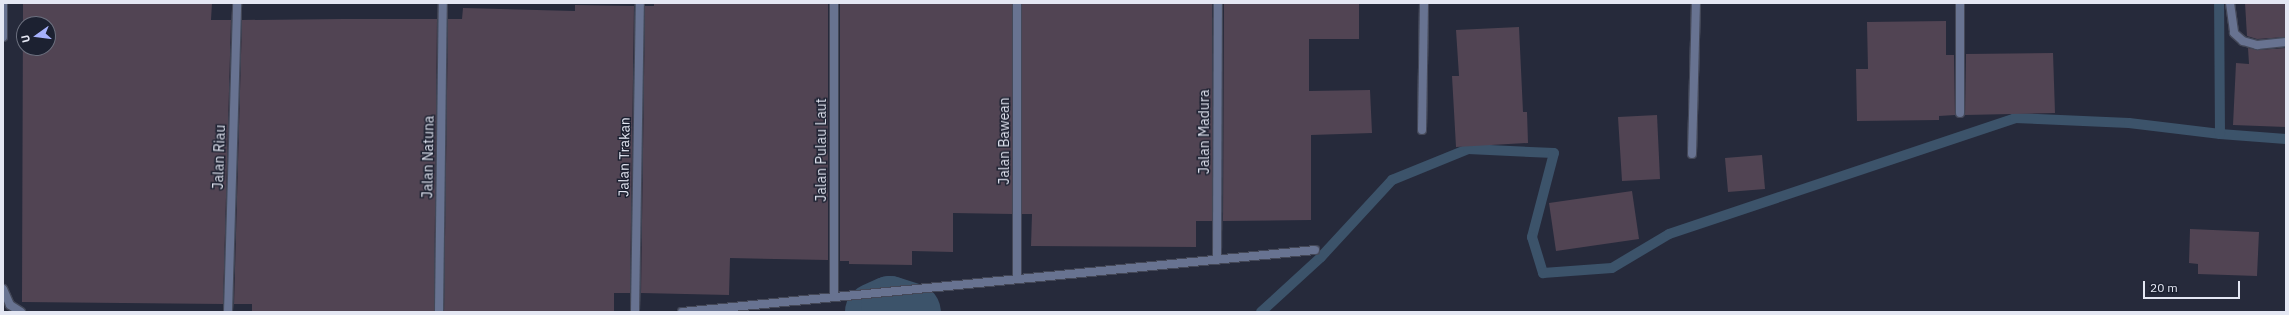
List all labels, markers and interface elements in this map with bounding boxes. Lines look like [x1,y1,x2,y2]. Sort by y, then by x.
north arrow [16,16,56,56]
text: U [18,33,33,44]
street label: Jalan Madura [1196,90,1212,174]
street label: Jalan Bawean [996,97,1012,185]
street label: Jalan Pulau Laut [813,98,829,202]
street label: Jalan Natuna [419,115,437,199]
street label: Jalan Trakan [615,117,633,197]
street label: Jalan Riau [209,124,229,190]
scale bar [2145,273,2242,299]
text: 20 m [2150,280,2178,295]

